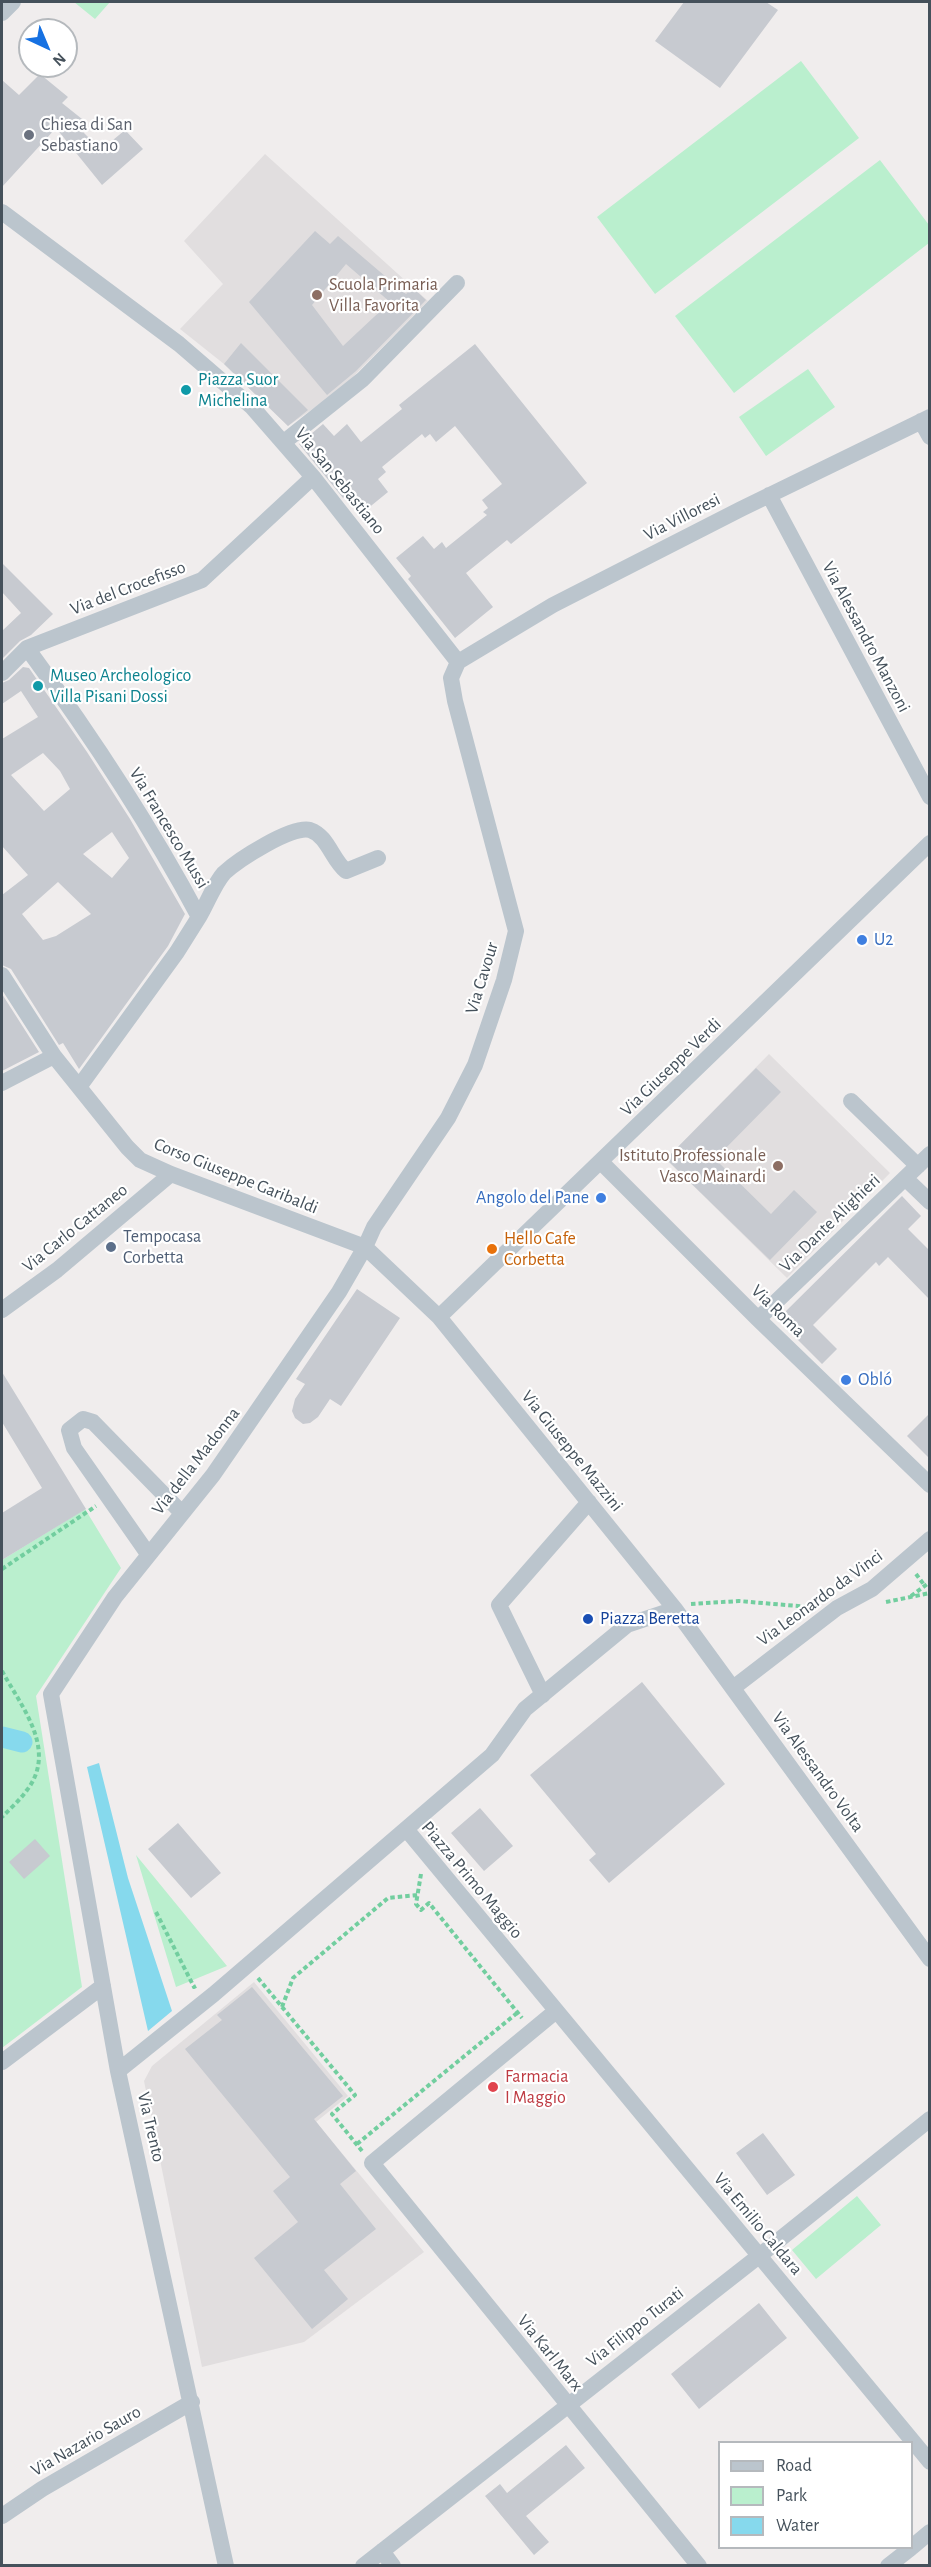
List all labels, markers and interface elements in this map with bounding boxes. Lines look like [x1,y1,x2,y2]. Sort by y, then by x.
north arrow [18,18,78,78]
text: N [50,50,69,69]
place label: Chiesa di San Sebastiano [41,114,133,156]
marker: Chiesa di San Sebastiano [22,128,36,142]
place label: Scuola Primaria Villa Favorita [329,274,438,316]
marker: Scuola Primaria Villa Favorita [310,288,324,302]
place label: Piazza Suor Michelina [198,369,278,412]
marker: Piazza Suor Michelina [179,383,193,397]
street label: Via San Sebastiano [290,423,390,539]
street label: Via Villoresi [640,489,724,545]
street label: Via del Crocefisso [67,556,189,620]
street label: Via Alessandro Manzoni [817,558,915,716]
place label: Museo Archeologico Villa Pisani Dossi [50,665,191,708]
marker: Museo Archeologico Villa Pisani Dossi [31,679,45,693]
street label: Via Francesco Mussi [124,764,214,892]
place label: U2 [874,929,893,951]
marker: U2 [855,933,869,947]
street label: Via Cavour [461,939,503,1017]
street label: Via Giuseppe Verdi [616,1013,726,1121]
street label: Corso Giuseppe Garibaldi [151,1133,321,1219]
place label: Istituto Professionale Vasco Mainardi [619,1145,766,1188]
marker: Istituto Professionale Vasco Mainardi [771,1159,785,1173]
street label: Via Dante Alighieri [775,1169,885,1277]
street label: Via Carlo Cattaneo [18,1179,132,1277]
place label: Angolo del Pane [476,1187,589,1209]
marker: Angolo del Pane [594,1191,608,1205]
place label: Tempocasa Corbetta [123,1226,201,1268]
place label: Hello Cafe Corbetta [504,1228,576,1270]
marker: Tempocasa Corbetta [104,1240,118,1254]
marker: Hello Cafe Corbetta [485,1242,499,1256]
street label: Via Roma [747,1280,809,1342]
place label: Obló [858,1369,892,1391]
marker: Obló [839,1373,853,1387]
street label: Via Giuseppe Mazzini [516,1386,628,1516]
street label: Via della Madonna [147,1403,245,1519]
street label: Via Leonardo da Vinci [753,1545,887,1651]
place label: Piazza Beretta [600,1608,700,1630]
marker: Piazza Beretta [581,1612,595,1626]
street label: Via Alessandro Volta [767,1708,869,1836]
street label: Piazza Primo Maggio [417,1817,527,1943]
place label: Farmacia I Maggio [505,2066,569,2108]
marker: Farmacia I Maggio [486,2080,500,2094]
street label: Via Trento [132,2090,170,2164]
street label: Via Emilio Caldara [709,2168,807,2280]
street label: Via Filippo Turati [582,2282,688,2372]
street label: Via Karl Marx [512,2310,588,2396]
street label: Via Nazario Sauro [27,2401,145,2481]
legend [718,2441,913,2549]
text: Road [776,2457,812,2475]
text: Park [776,2487,807,2505]
text: Water [776,2517,819,2535]

